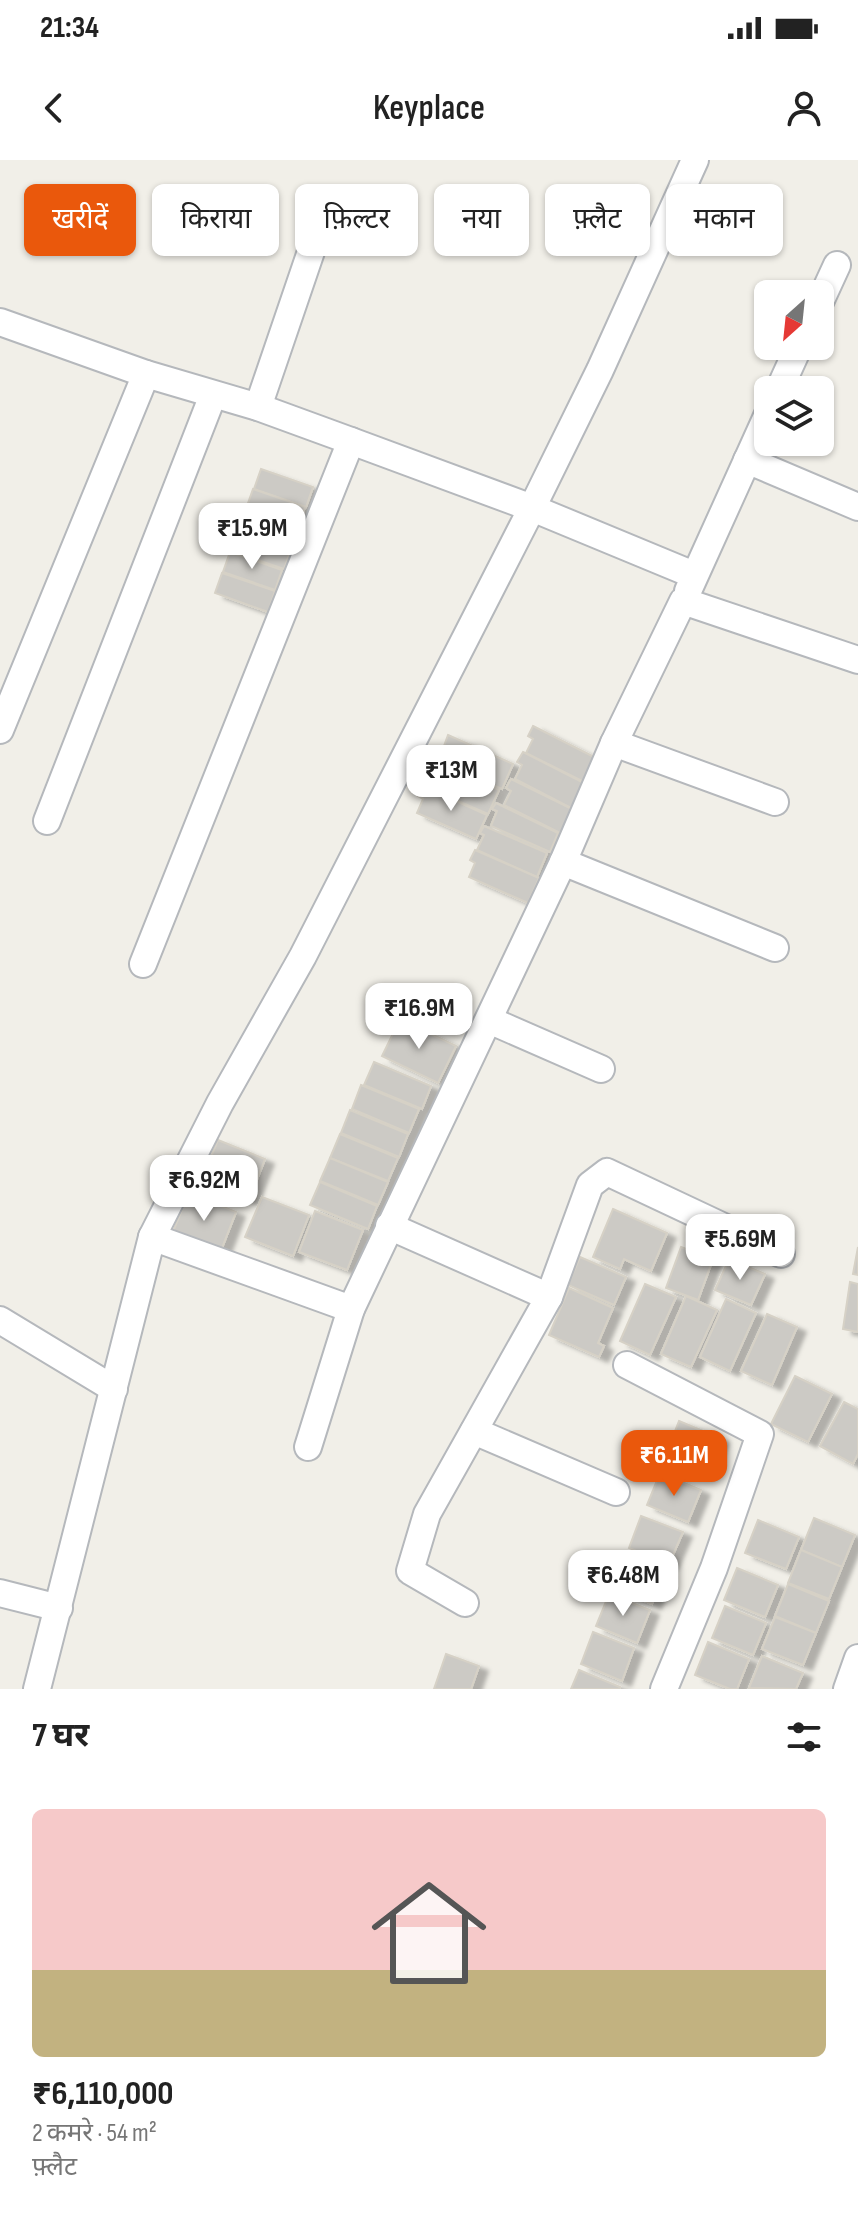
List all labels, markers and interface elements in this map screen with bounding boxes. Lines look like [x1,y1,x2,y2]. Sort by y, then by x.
text: 21:34 [40,10,99,46]
icon: back [32,86,76,130]
icon: person [782,86,826,130]
text: Keyplace [373,87,485,130]
chip: खरीदें [24,184,136,256]
chip: किराया [152,184,279,256]
chip: फ़िल्टर [295,184,418,256]
chip: नया [434,184,529,256]
chip: फ़्लैट [545,184,650,256]
chip: मकान [666,184,783,256]
north arrow [754,280,834,360]
map controls [754,280,834,456]
button: layers [754,376,834,456]
pin: ₹15.9M [187,503,317,571]
text: ₹15.9M [217,513,287,544]
pin: ₹13M [404,745,498,813]
text: ₹13M [424,755,478,786]
pin: ₹16.9M [354,983,484,1051]
text: ₹16.9M [383,993,455,1024]
pin: ₹6.92M [139,1155,269,1223]
text: ₹6.92M [168,1165,240,1196]
pin: ₹5.69M [675,1214,805,1282]
text: ₹5.69M [704,1224,776,1255]
pin: ₹6.11M [609,1430,739,1498]
text: ₹6.11M [639,1440,709,1471]
pin: ₹6.48M [558,1550,688,1618]
text: ₹6.48M [586,1560,660,1591]
text: 7 घर [32,1715,89,1756]
icon: filters [782,1715,826,1759]
icon: home [357,1861,501,2005]
text: ₹6,110,000 [32,2073,174,2114]
text: 2 कमरे · 54 m² [32,2118,157,2149]
text: फ़्लैट [32,2152,77,2183]

